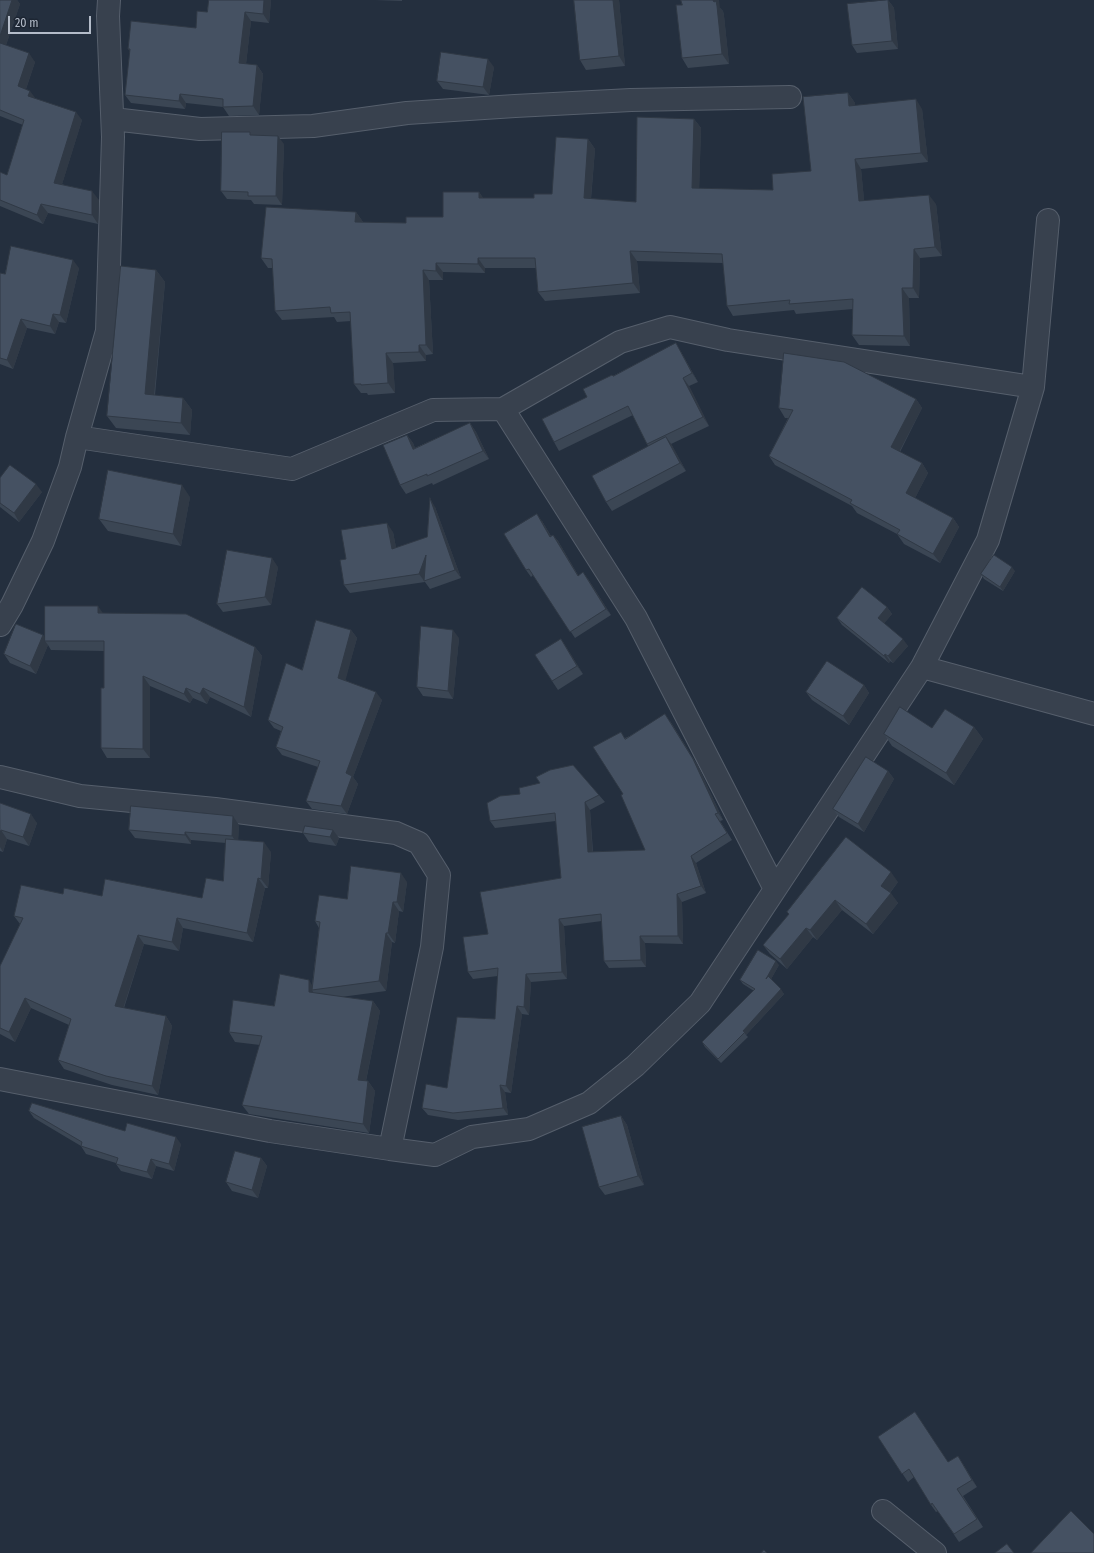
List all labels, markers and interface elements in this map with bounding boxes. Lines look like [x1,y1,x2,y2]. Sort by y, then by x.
scale bar [10,8,93,34]
text: 20 m [15,16,39,30]

